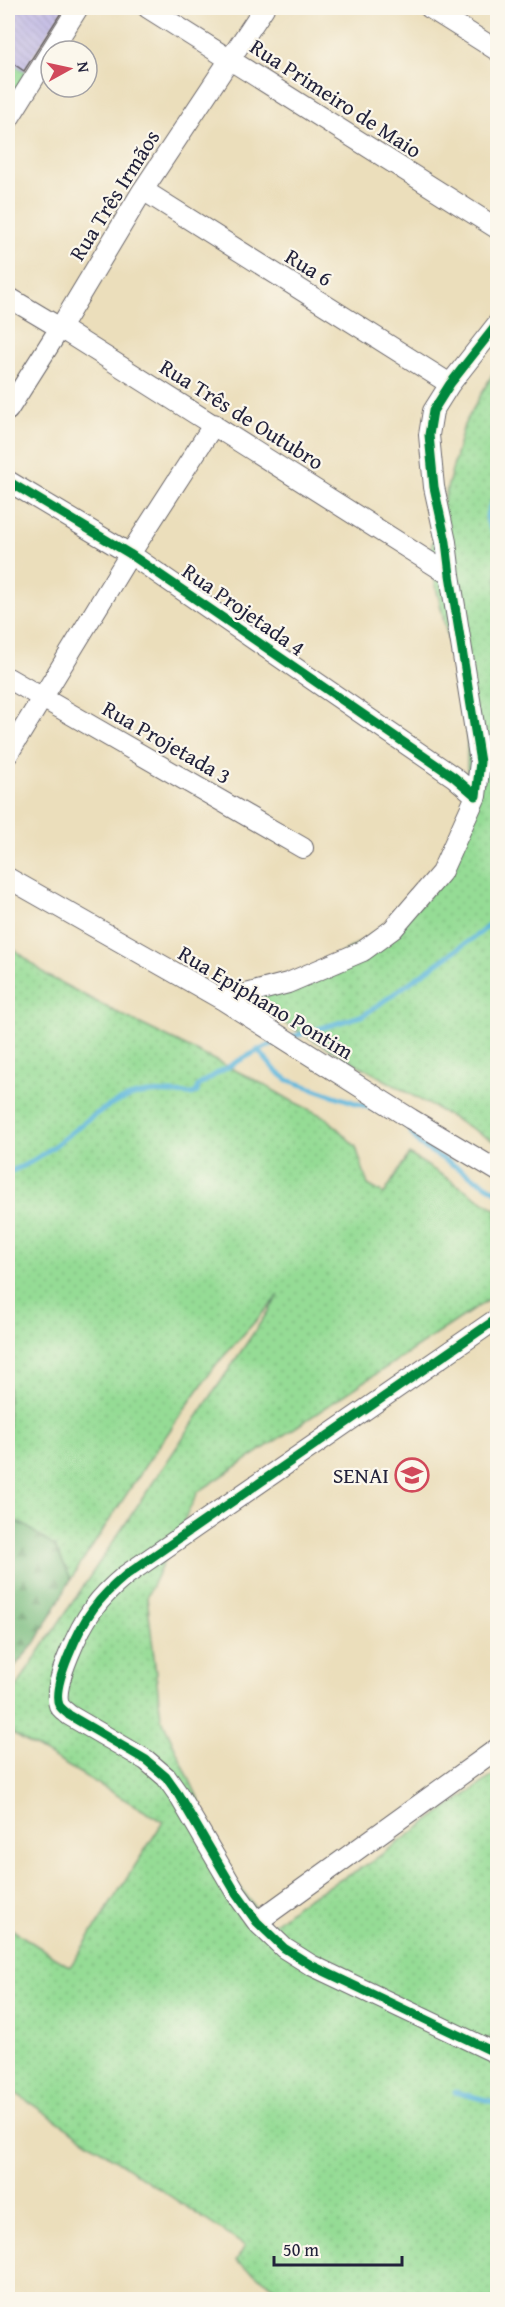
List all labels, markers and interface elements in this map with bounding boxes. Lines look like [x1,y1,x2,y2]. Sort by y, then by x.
street label: Rua Primeiro de Maio [244,30,428,166]
north arrow [39,39,99,99]
text: N [71,60,97,74]
street label: Rua Três Irmãos [61,123,167,267]
street label: Rua 6 [279,240,339,294]
street label: Rua Três de Outubro [154,351,330,477]
street label: Rua Projetada 4 [176,555,312,663]
street label: Rua Projetada 3 [97,692,237,792]
street label: Rua Epiphano Pontim [172,937,360,1067]
school or university icon: SENAI [394,1457,430,1493]
place label: SENAI [333,1459,389,1491]
scale bar [274,2229,402,2267]
text: 50 m [283,2236,319,2263]

